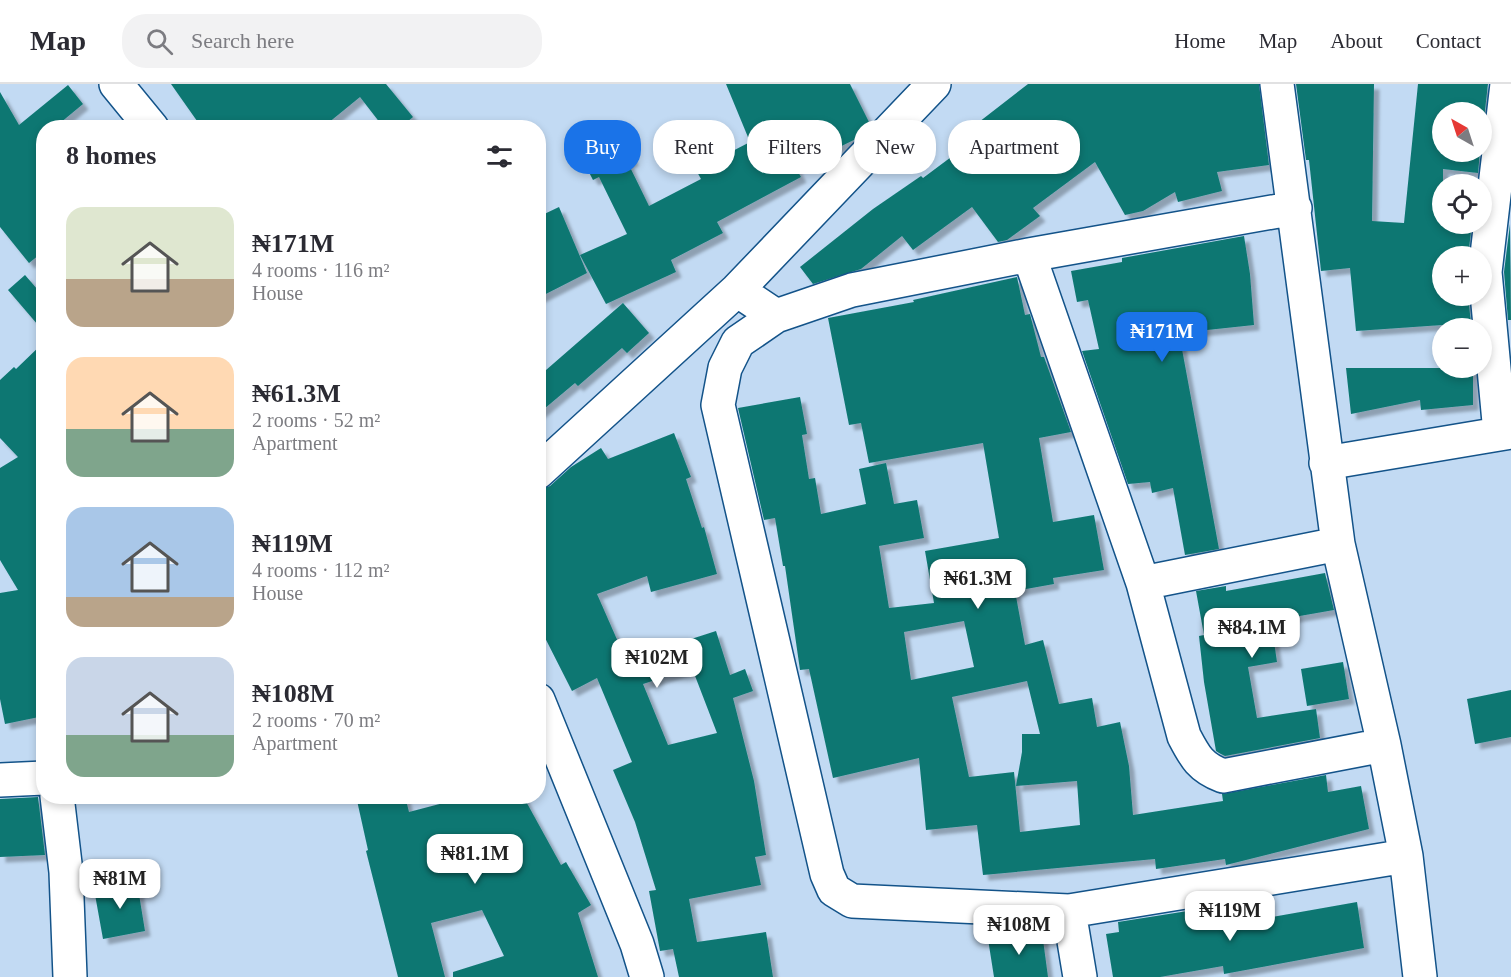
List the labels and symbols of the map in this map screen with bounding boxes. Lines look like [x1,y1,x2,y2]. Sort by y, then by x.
north arrow [1432,102,1492,162]
pin: ₦171M [1120,312,1204,363]
pin: ₦61.3M [929,559,1027,610]
pin: ₦84.1M [1203,608,1301,659]
pin: ₦102M [615,638,699,689]
pin: ₦81.1M [426,834,524,885]
pin: ₦81M [84,859,156,910]
pin: ₦119M [1188,891,1272,942]
pin: ₦108M [977,905,1061,956]

